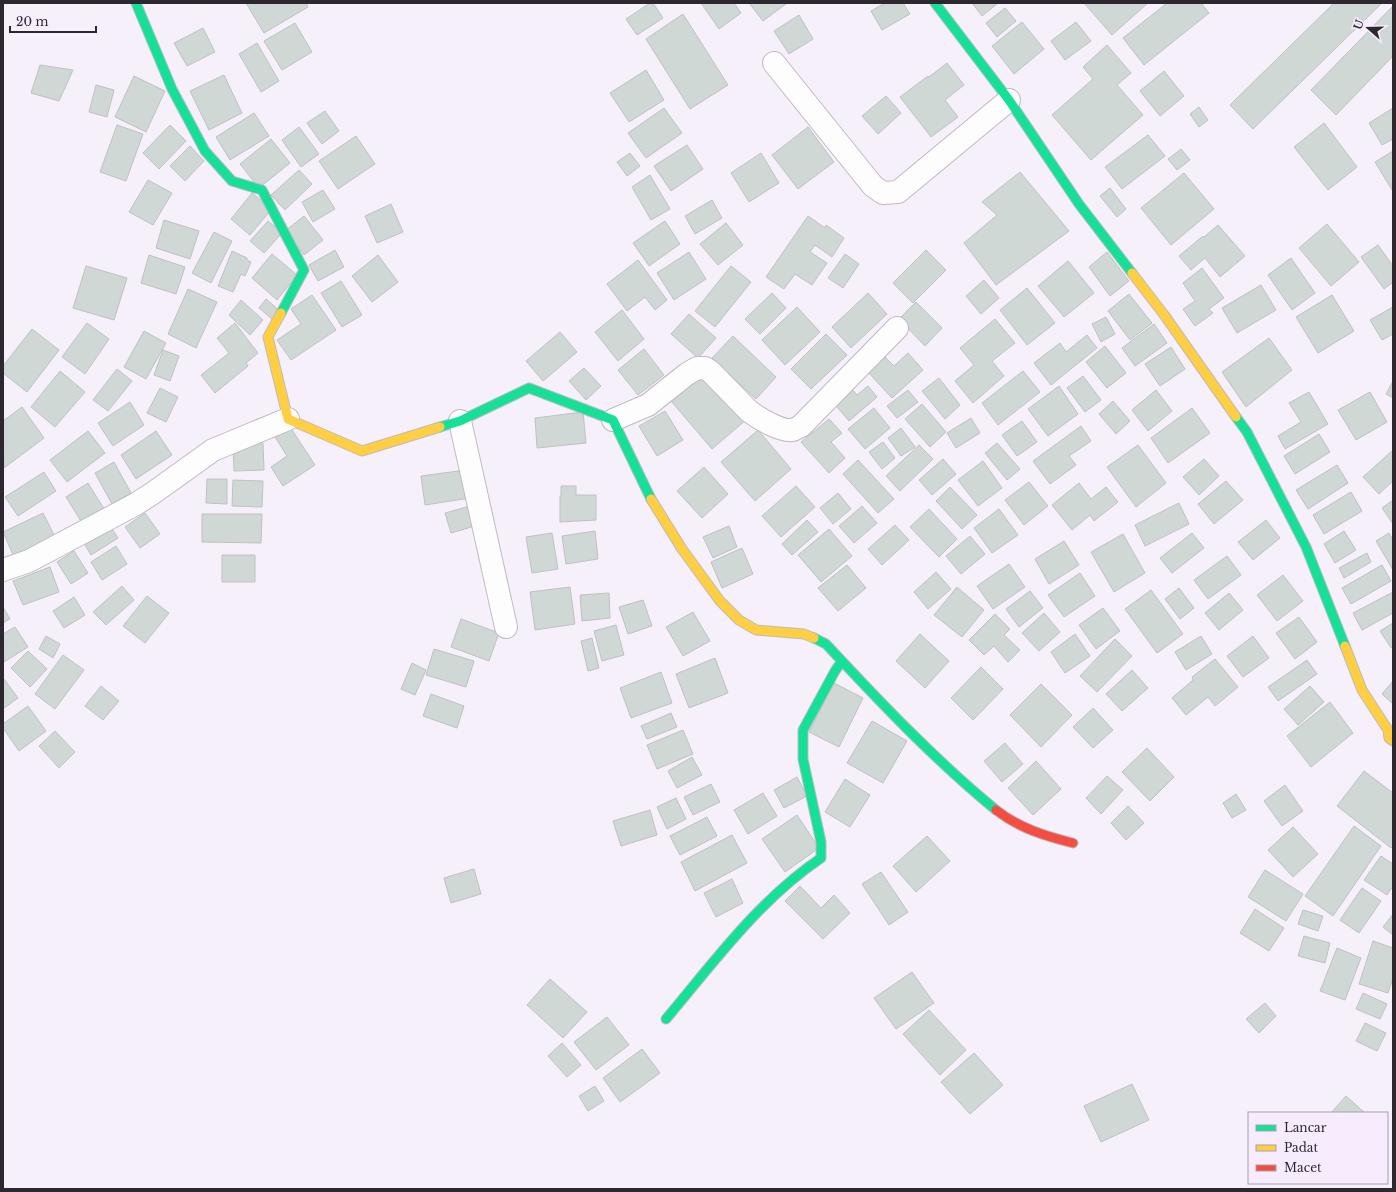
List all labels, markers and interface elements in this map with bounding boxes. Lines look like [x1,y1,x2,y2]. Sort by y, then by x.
scale bar [10,8,96,34]
north arrow [1348,8,1388,48]
text: 20 m [16,14,48,29]
text: U [1350,17,1367,32]
legend [1248,1112,1388,1184]
text: Lancar [1284,1120,1327,1135]
text: Padat [1284,1140,1318,1155]
text: Macet [1284,1160,1322,1175]

